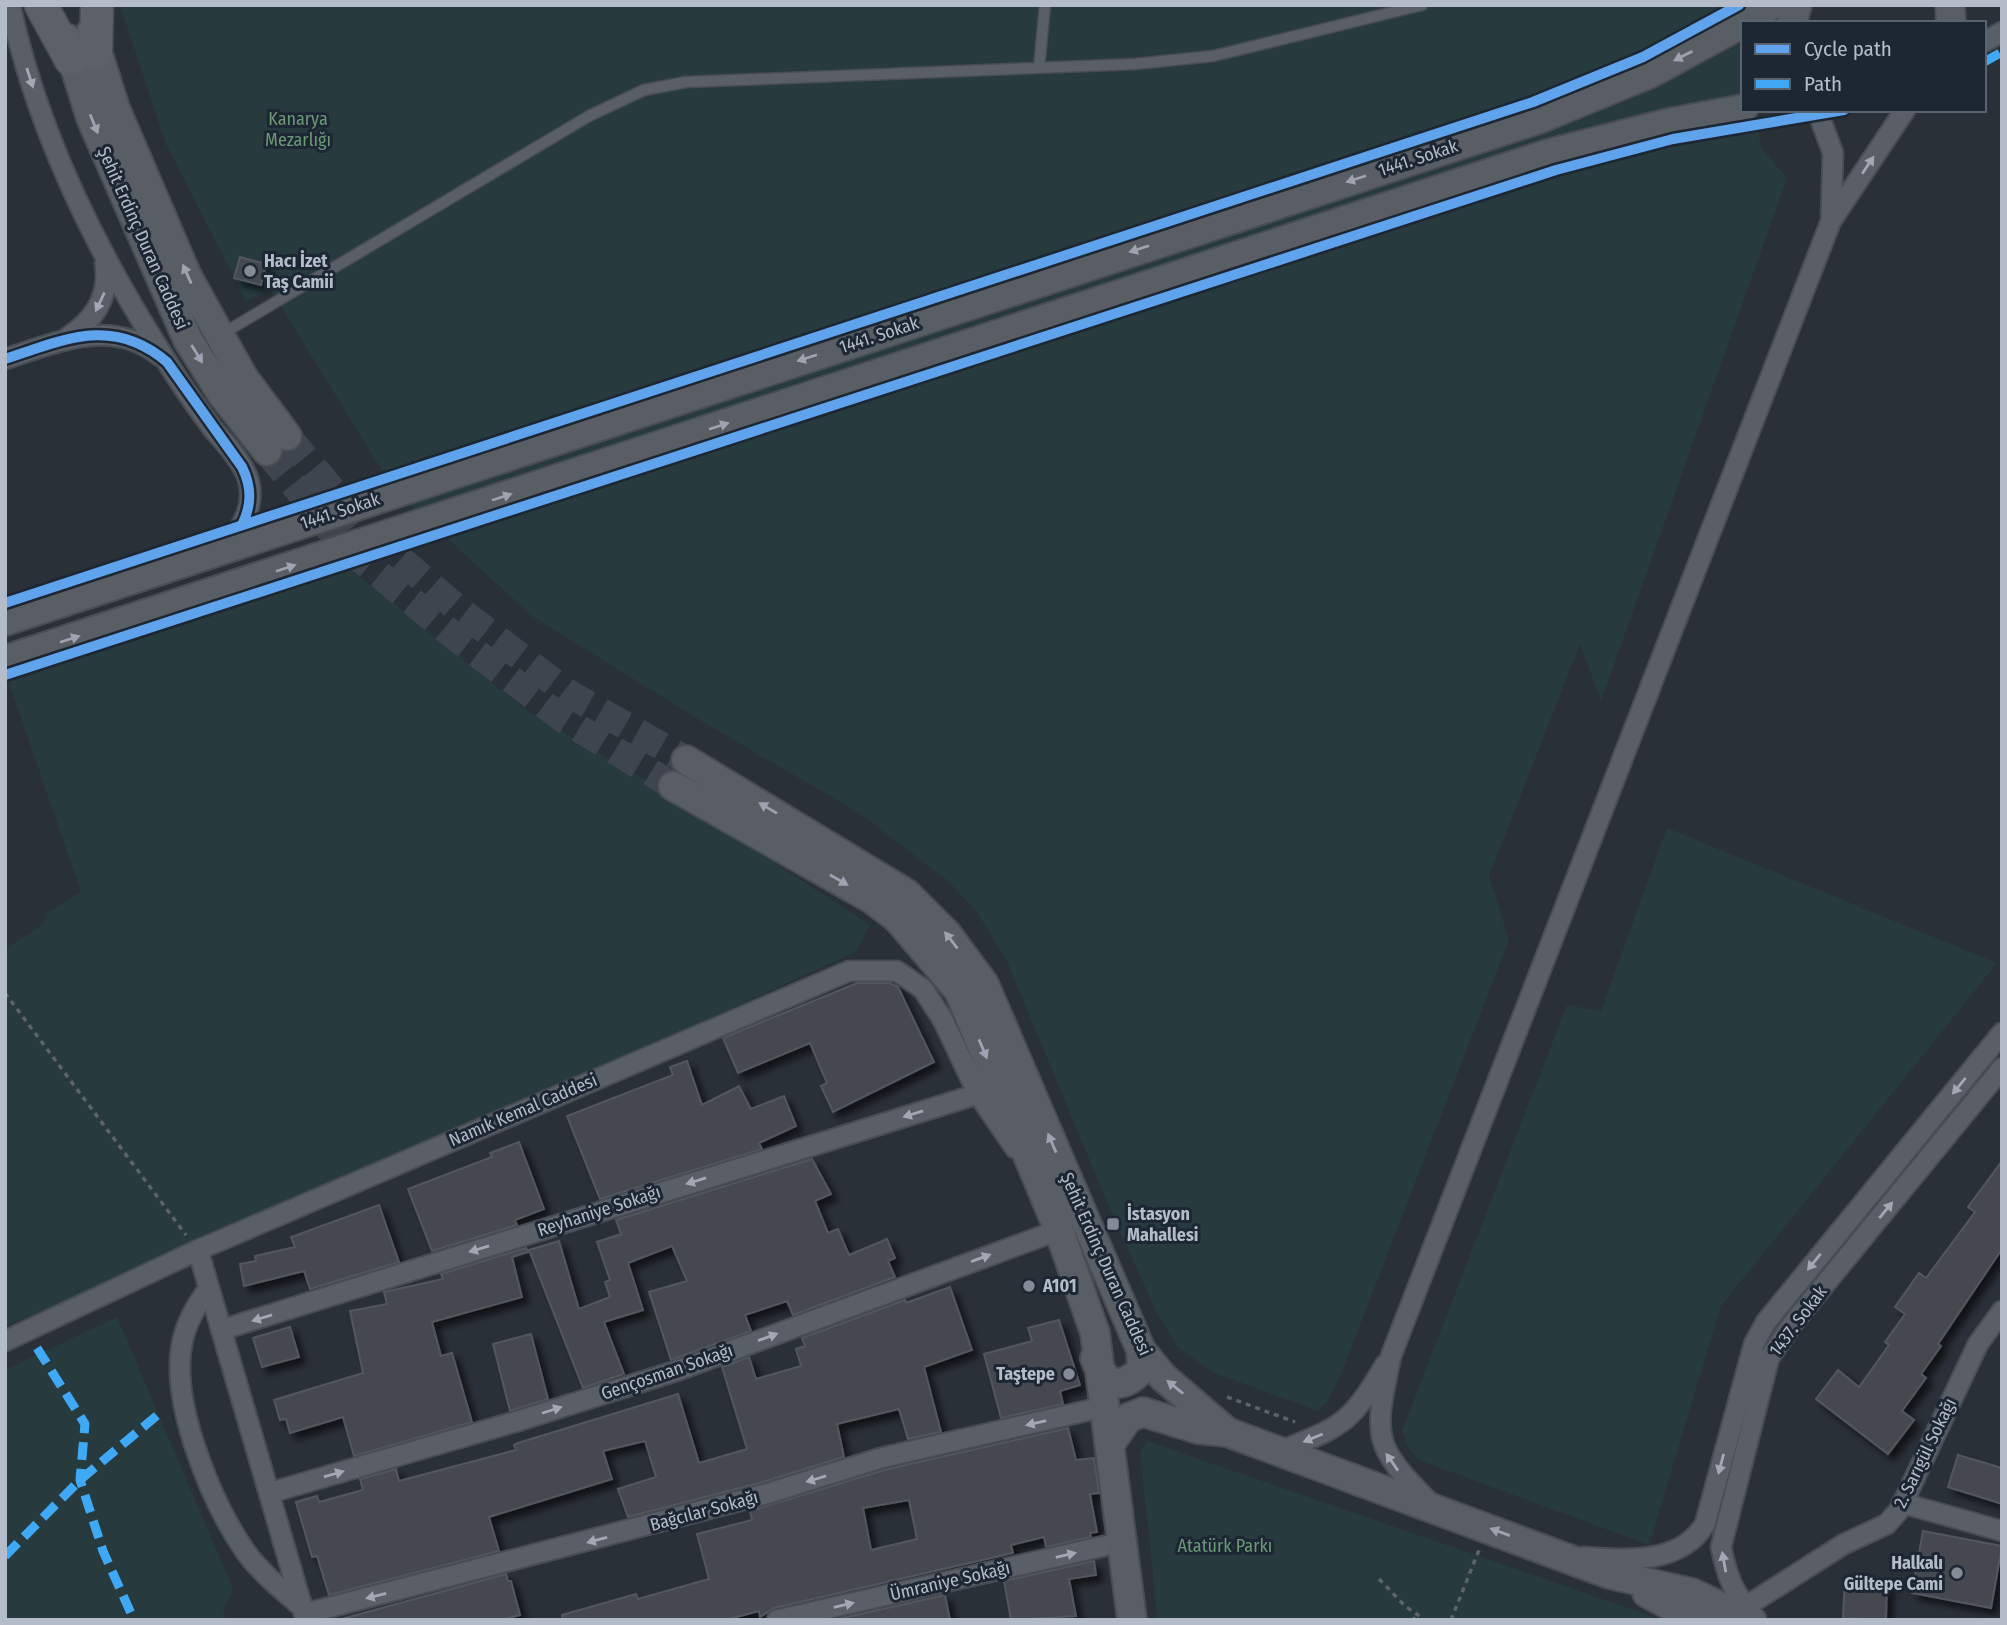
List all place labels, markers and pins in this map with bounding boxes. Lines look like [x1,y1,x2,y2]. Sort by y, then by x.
place label: Hacı İzet Taş Camii [264,250,334,293]
marker: Hacı İzet Taş Camii [242,263,258,279]
place label: İstasyon Mahallesi [1127,1203,1199,1246]
marker: İstasyon Mahallesi [1105,1216,1121,1232]
place label: A101 [1042,1275,1077,1297]
marker: A101 [1021,1278,1037,1294]
place label: Taştepe [996,1363,1055,1385]
marker: Taştepe [1061,1366,1077,1382]
place label: Halkalı Gültepe Cami [1844,1552,1943,1595]
marker: Halkalı Gültepe Cami [1949,1565,1965,1581]

